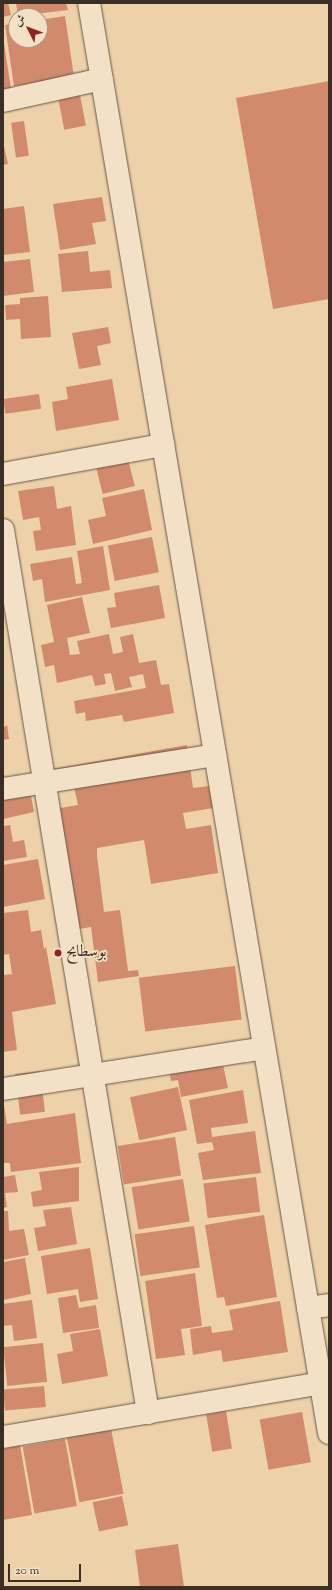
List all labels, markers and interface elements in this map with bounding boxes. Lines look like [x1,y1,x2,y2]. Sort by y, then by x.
north arrow [8,8,48,48]
text: ش [10,11,29,30]
place label: بوسطايح [66,943,106,963]
marker: بوسطايح [53,948,63,958]
scale bar [10,1556,83,1582]
text: 20 m [15,1562,39,1580]

